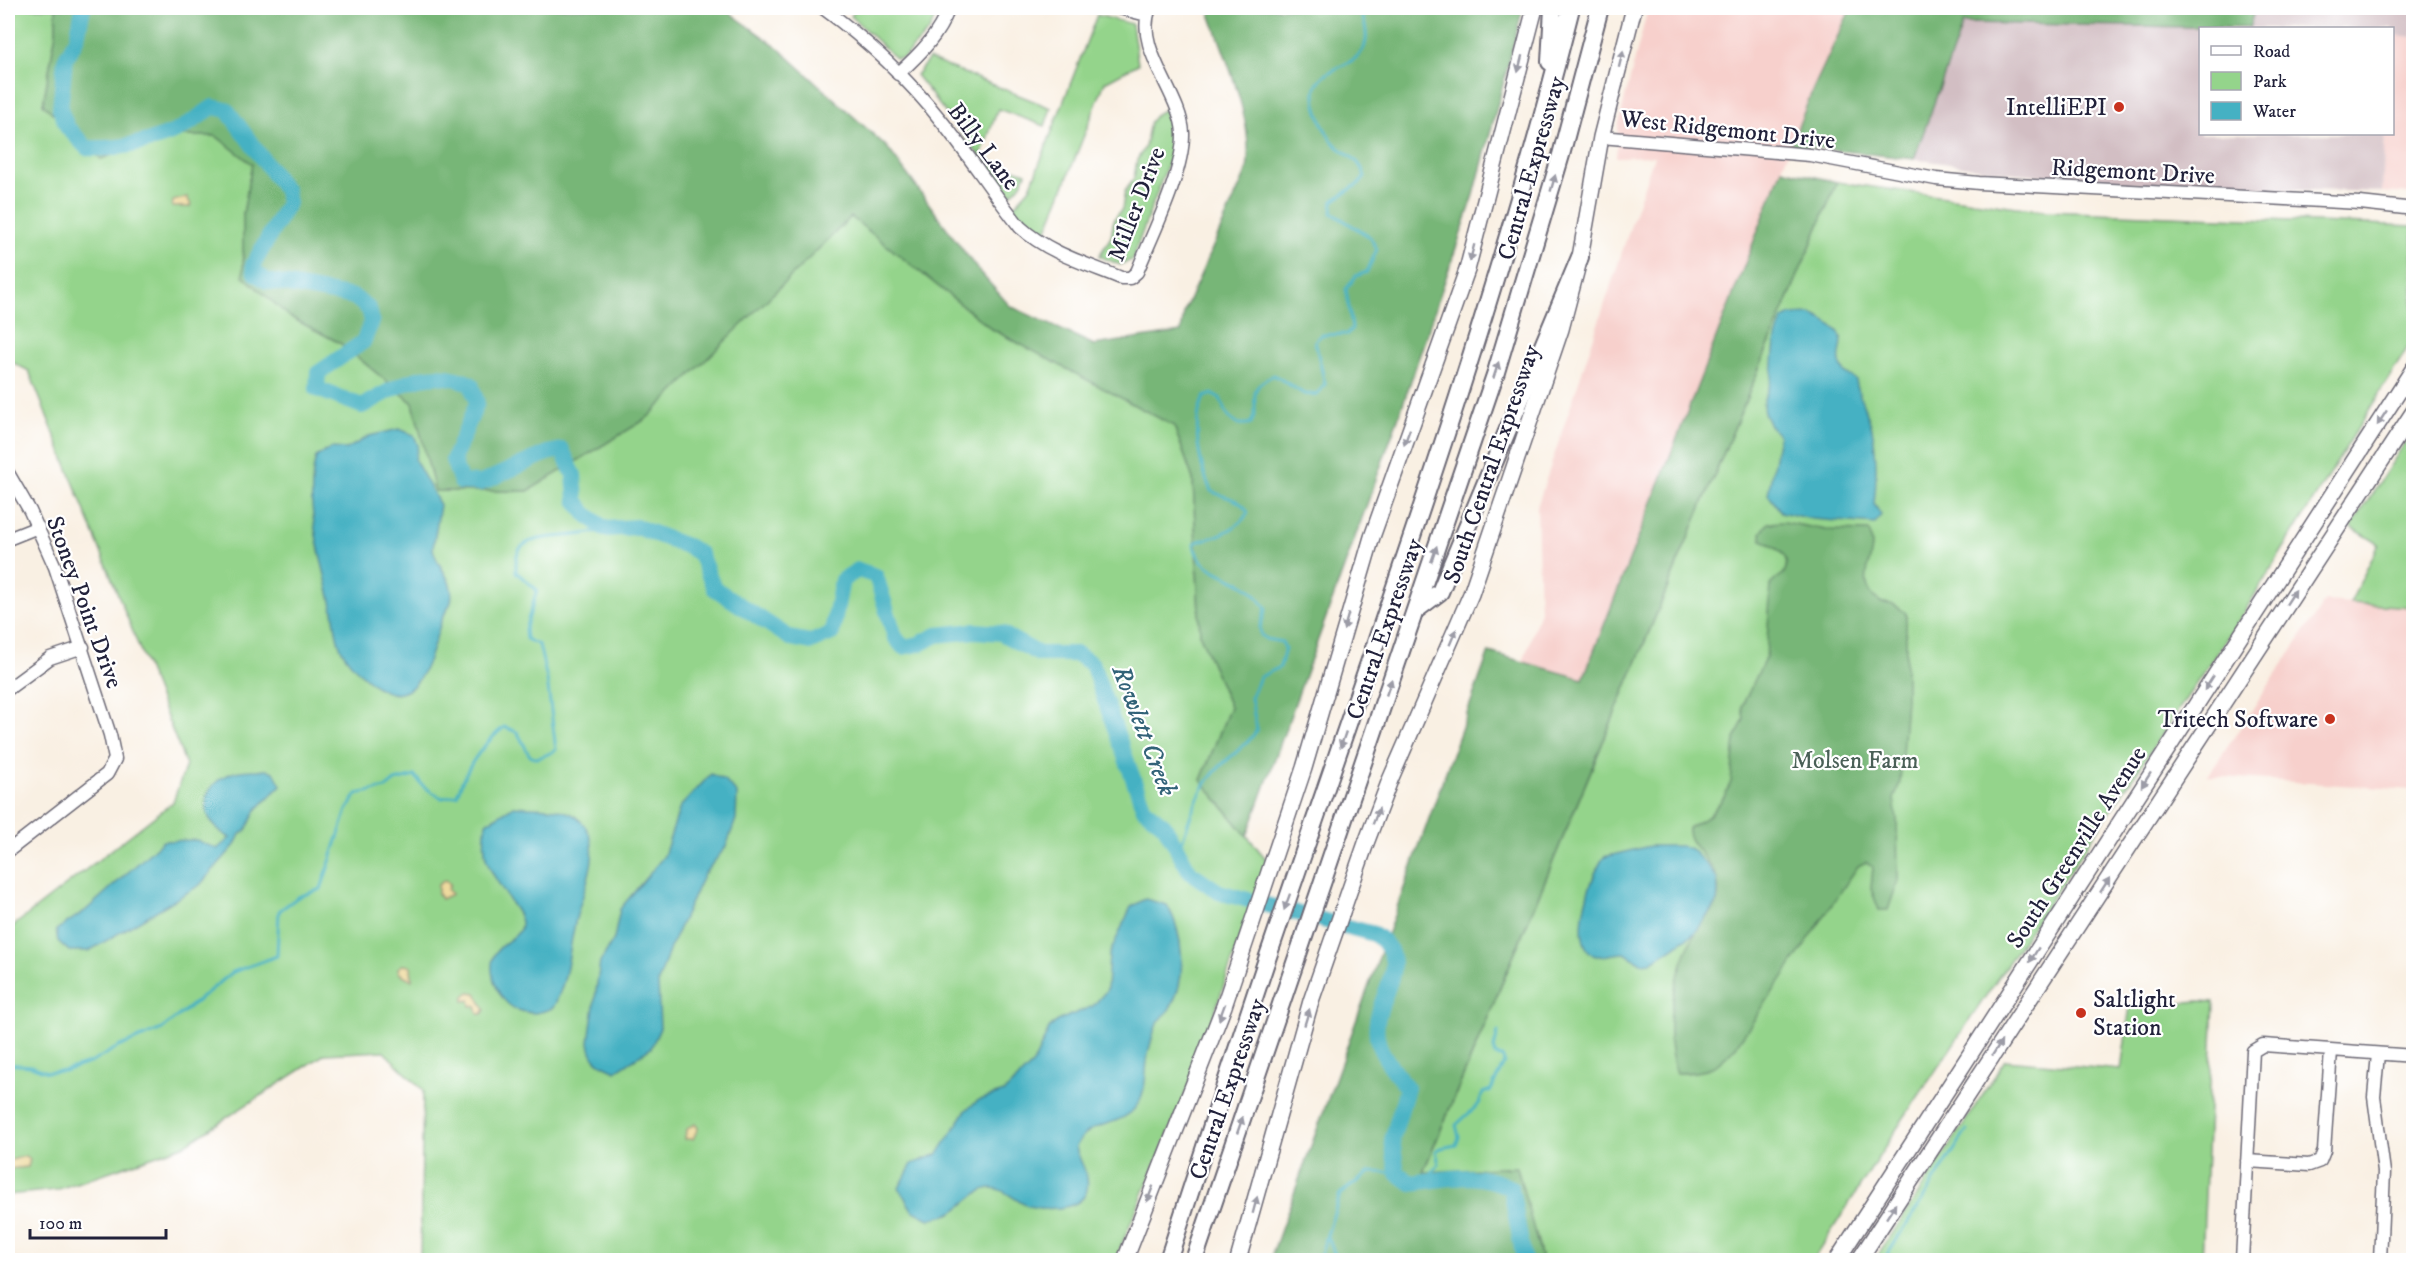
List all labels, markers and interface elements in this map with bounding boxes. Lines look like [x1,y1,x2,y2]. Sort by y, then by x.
legend [2199,27,2394,135]
text: Road [2253,41,2290,63]
one-way arrow [1616,50,1626,68]
one-way arrow [1515,55,1525,73]
text: Park [2253,71,2287,93]
street label: Central Expressway [1491,72,1573,264]
place label: IntelliEPI [2006,93,2107,123]
street label: Billy Lane [941,97,1026,196]
marker: IntelliEPI [2112,100,2126,114]
text: Water [2252,101,2296,123]
street label: West Ridgemont Drive [1618,104,1837,156]
street label: Miller Drive [1101,143,1172,266]
street label: Ridgemont Drive [2050,153,2216,191]
one-way arrow [1549,174,1558,192]
one-way arrow [1467,244,1476,262]
street label: South Central Expressway [1437,340,1547,588]
one-way arrow [1492,361,1502,379]
one-way arrow [2376,409,2388,425]
one-way arrow [1402,428,1412,446]
street label: Stoney Point Drive [39,512,129,693]
street label: Central Expressway [1340,534,1430,724]
one-way arrow [1430,545,1440,563]
one-way arrow [2285,589,2296,605]
one-way arrow [1341,613,1351,631]
one-way arrow [1449,628,1458,646]
water label: Rowlett Creek [1103,659,1184,801]
one-way arrow [2203,675,2214,691]
one-way arrow [1385,678,1394,696]
place label: Tritech Software [2158,705,2318,735]
marker: Tritech Software [2323,712,2337,726]
one-way arrow [1337,731,1347,749]
street label: South Greenville Avenue [2000,741,2153,954]
park label: Molsen Farm [1791,746,1919,776]
one-way arrow [2140,772,2152,788]
one-way arrow [1371,807,1381,825]
one-way arrow [2099,877,2110,893]
one-way arrow [1282,894,1292,912]
one-way arrow [2028,947,2039,963]
place label: Saltlight Station [2093,985,2176,1043]
street label: Central Expressway [1183,994,1273,1184]
one-way arrow [1216,1004,1226,1022]
marker: Saltlight Station [2074,1006,2088,1020]
one-way arrow [1303,1008,1312,1026]
one-way arrow [1991,1040,2002,1056]
one-way arrow [1235,1116,1245,1134]
one-way arrow [1145,1185,1155,1203]
one-way arrow [1251,1196,1260,1214]
scale bar [30,1202,166,1240]
one-way arrow [1885,1203,1896,1219]
text: 100 m [39,1213,82,1235]

